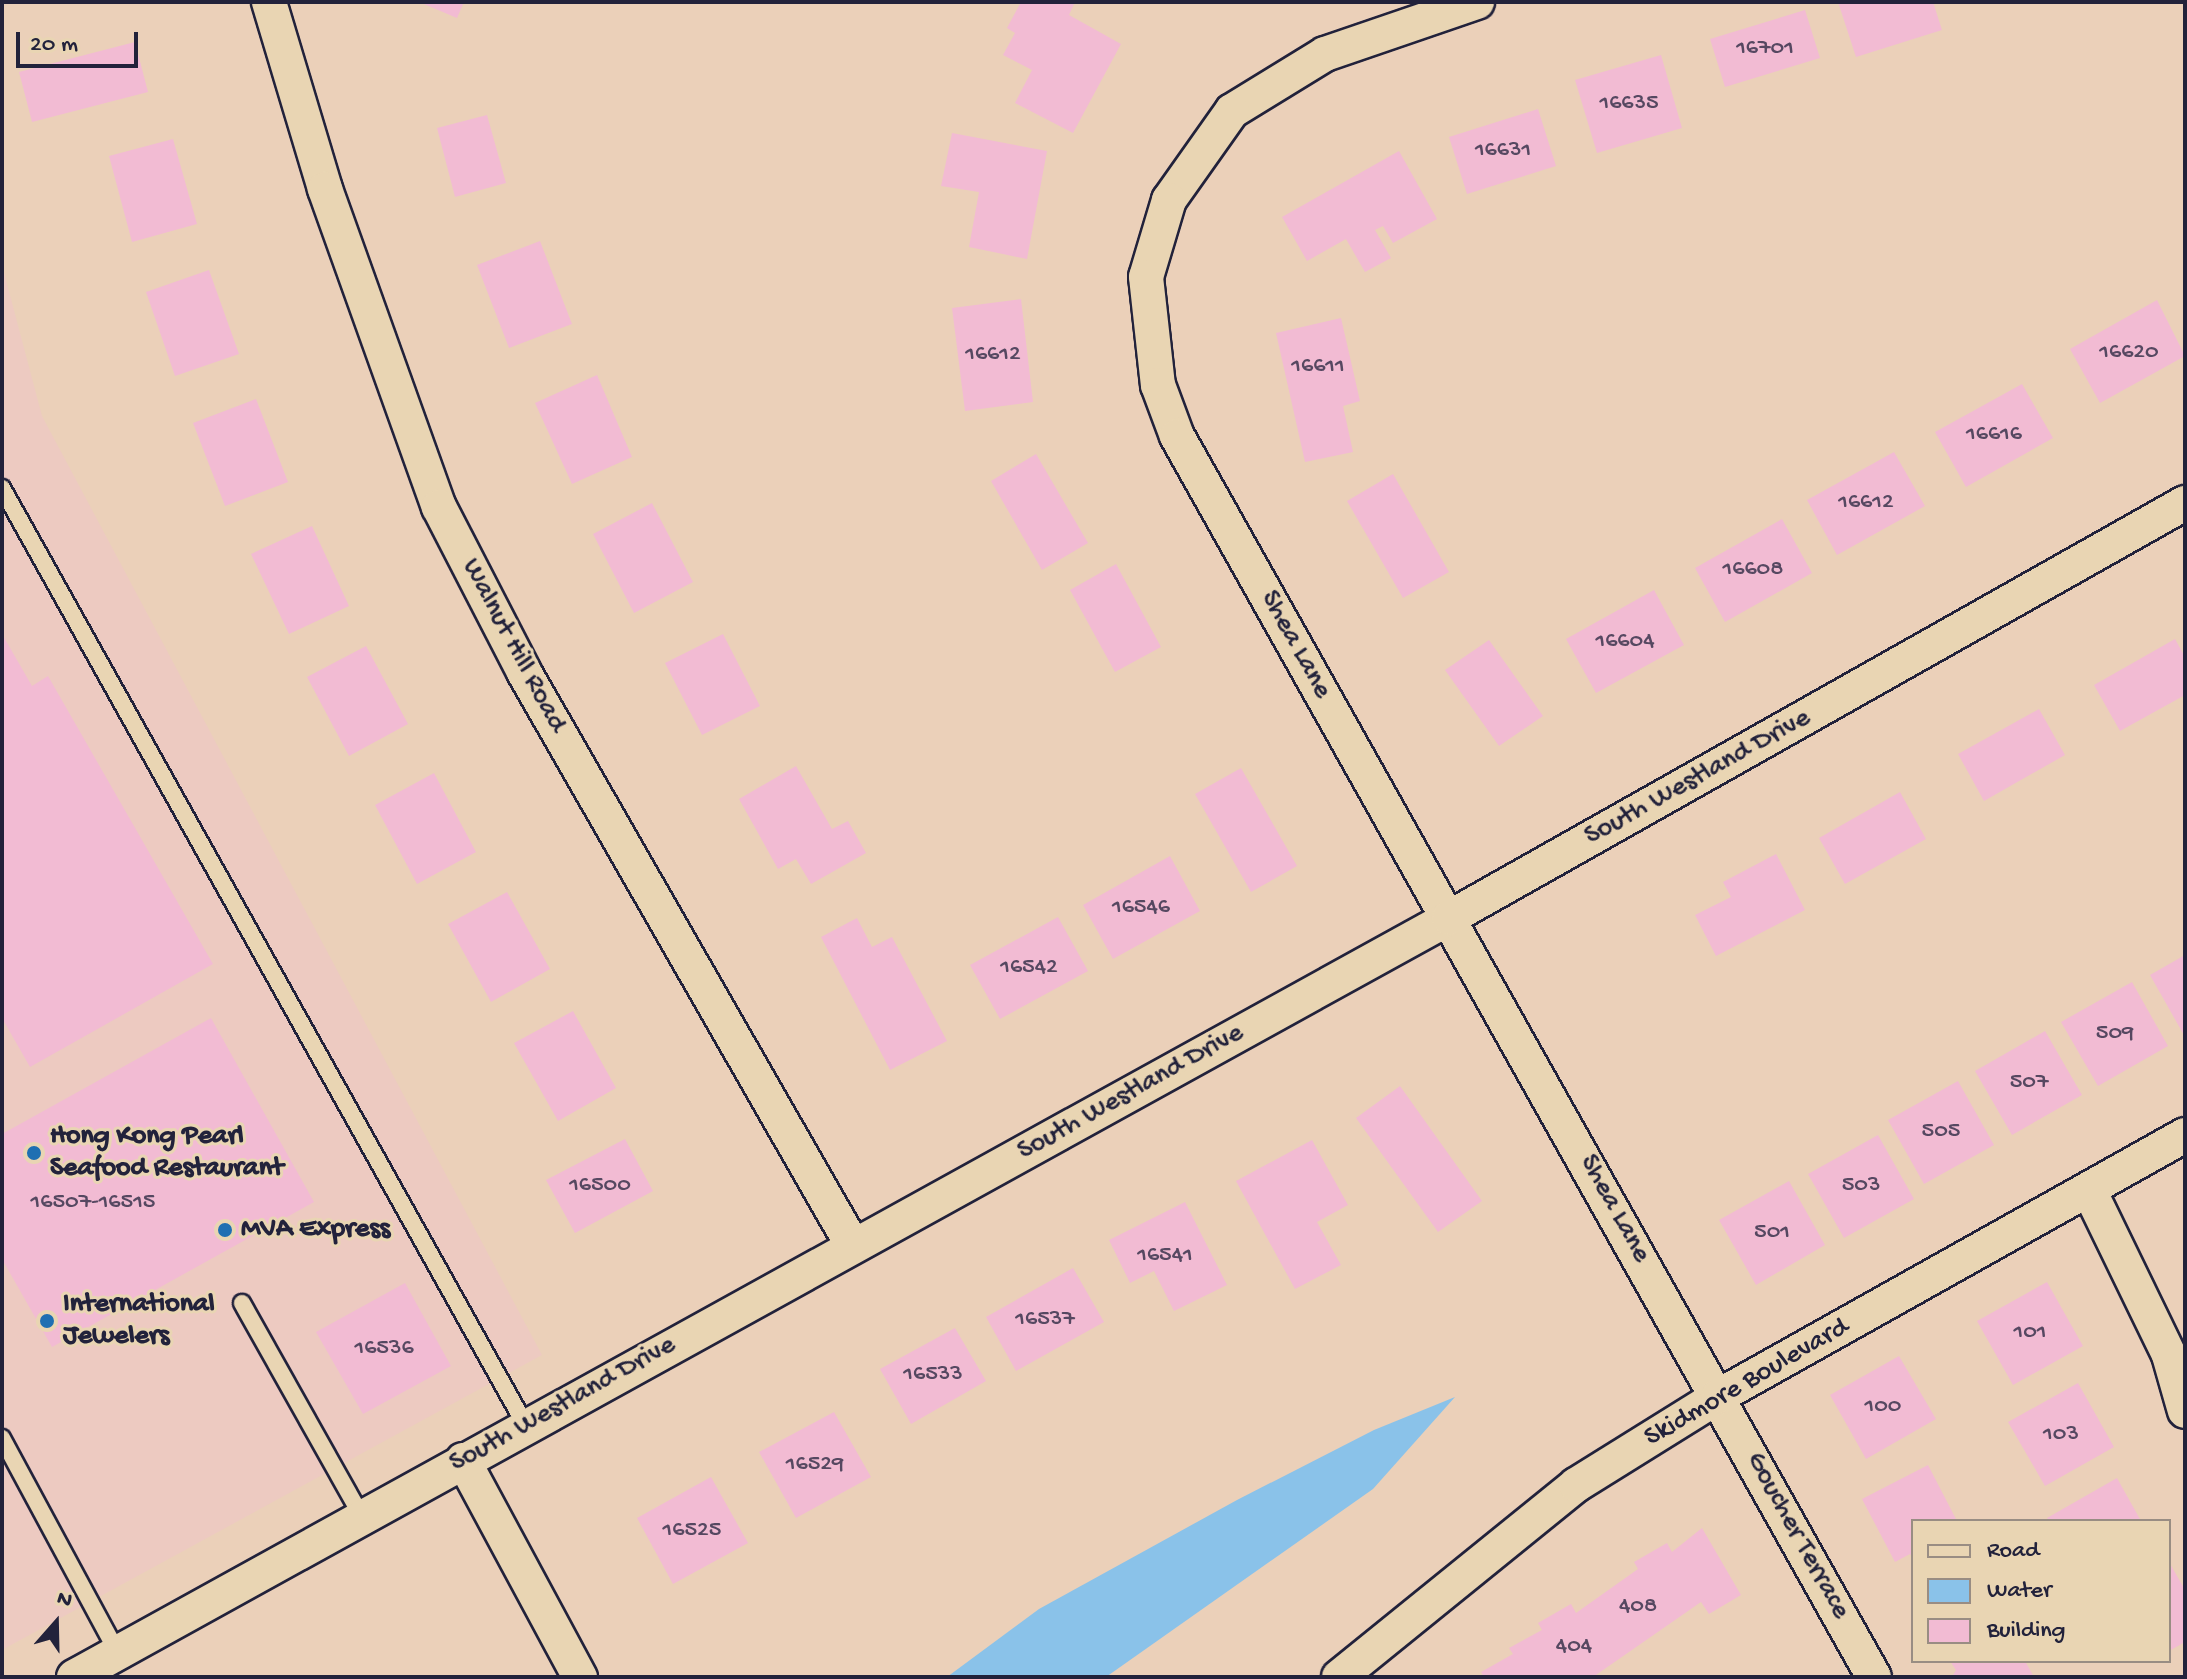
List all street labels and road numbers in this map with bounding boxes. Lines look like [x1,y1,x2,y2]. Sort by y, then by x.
street label: Walnut Hill Road [453,553,573,739]
street label: Shea Lane [1252,585,1338,705]
street label: South Westland Drive [1579,702,1817,854]
street label: South Westland Drive [1012,1017,1250,1169]
street label: Shea Lane [1571,1149,1657,1269]
street label: Skidmore Boulevard [1639,1311,1855,1455]
street label: South Westland Drive [444,1329,682,1481]
street label: Goucher Terrace [1737,1447,1857,1625]

